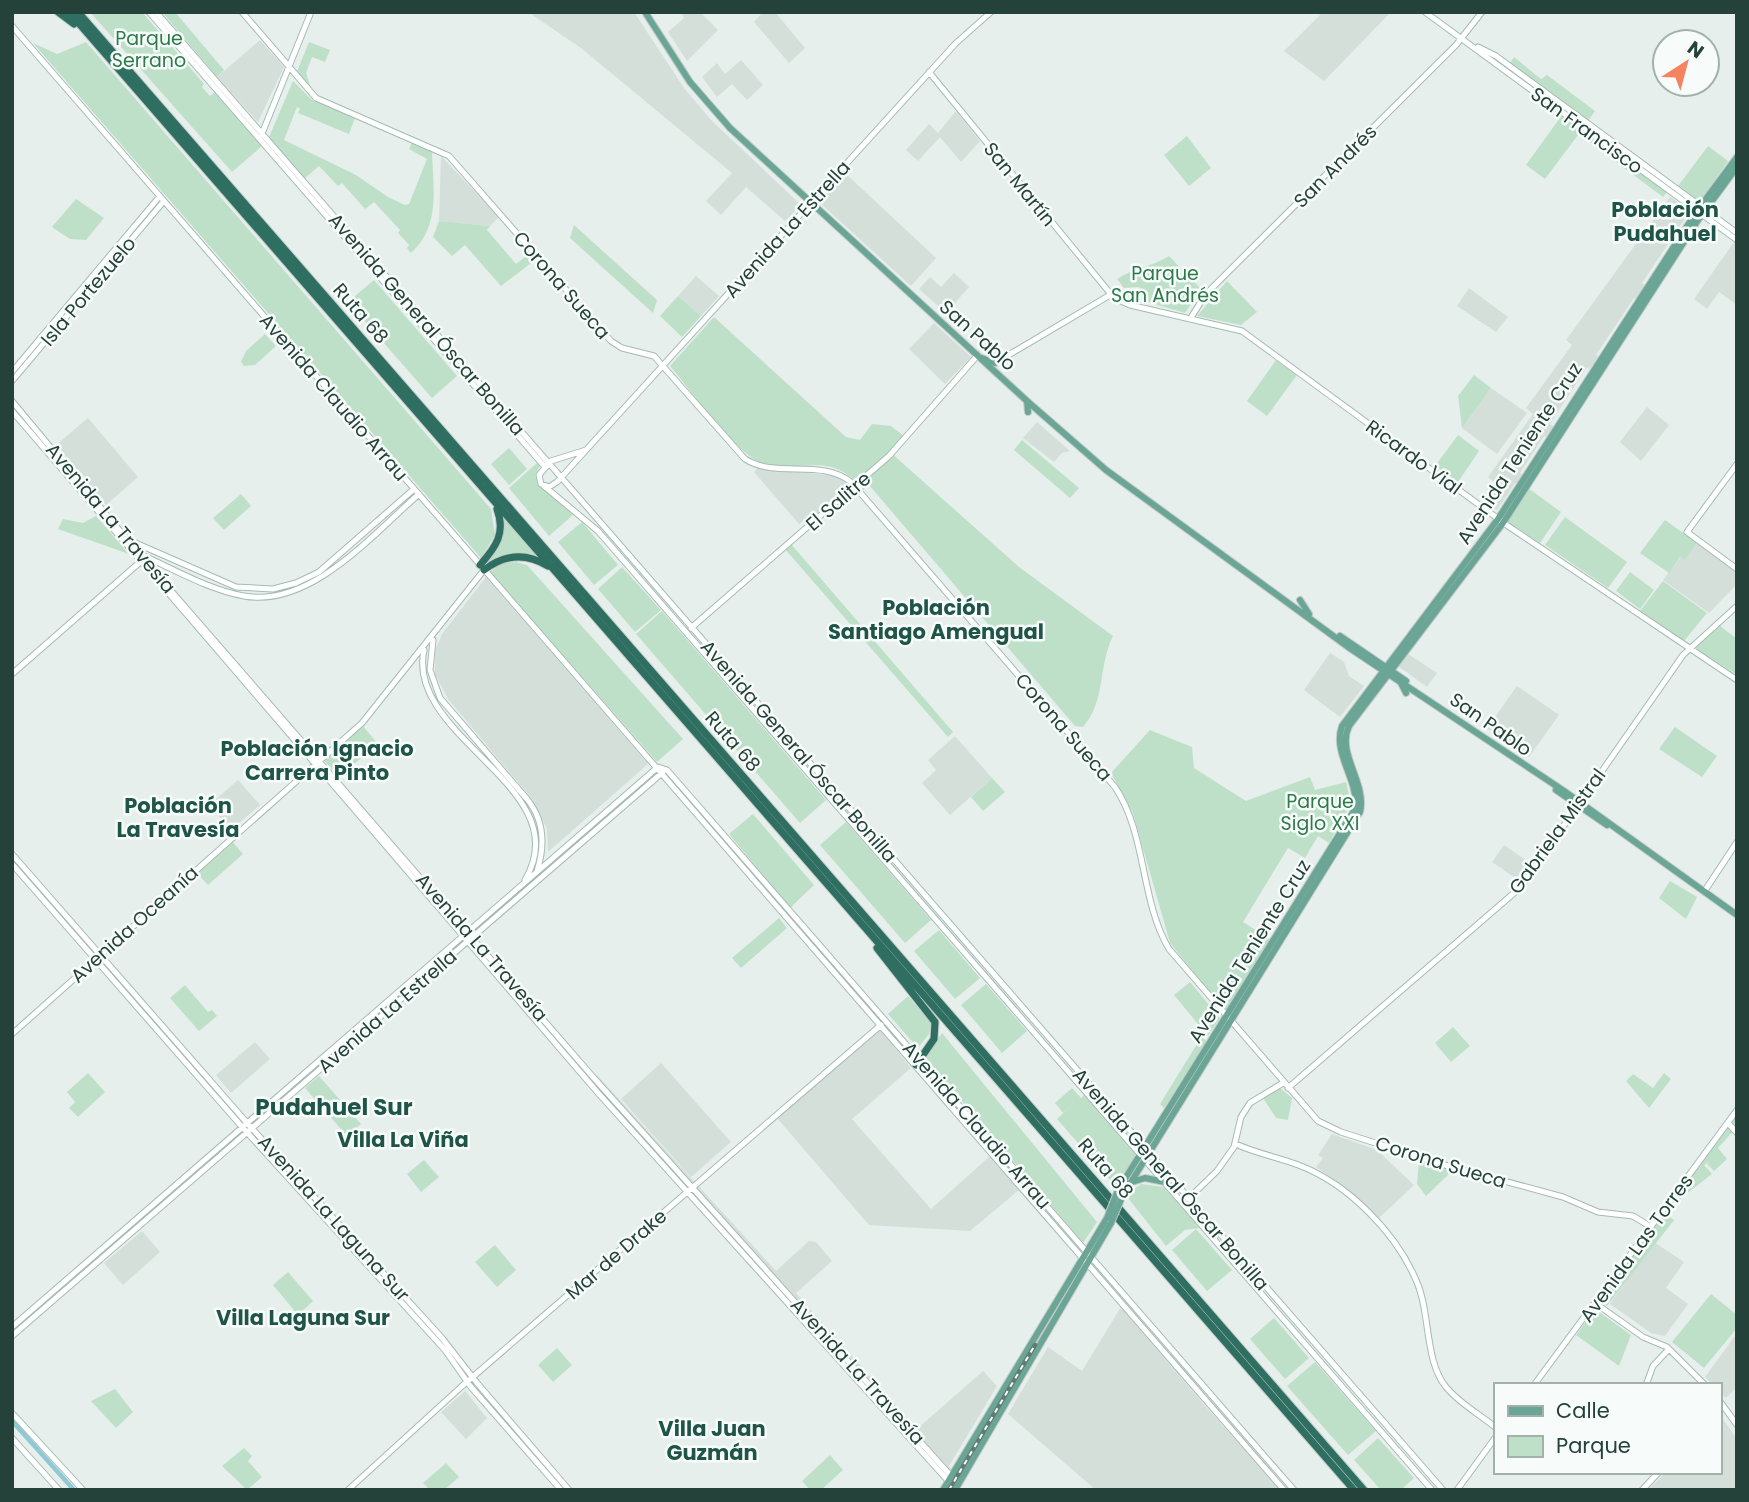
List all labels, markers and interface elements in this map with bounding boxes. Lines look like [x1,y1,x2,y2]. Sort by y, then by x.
park label: Parque Serrano [112,25,186,74]
north arrow [1651,28,1721,98]
text: N [1682,35,1709,65]
street label: San Francisco [1525,80,1648,180]
street label: San Andrés [1288,119,1383,214]
street label: San Martín [977,136,1062,232]
street label: Avenida La Estrella [718,155,856,304]
district label: Población Pudahuel [1611,195,1719,248]
street label: Avenida General Óscar Bonilla [322,207,531,442]
street label: Corona Sueca [507,225,616,345]
street label: Isla Portezuelo [34,231,142,352]
park label: Parque San Andrés [1111,260,1219,309]
street label: Ruta 68 [327,277,395,350]
street label: San Pablo [933,294,1022,377]
street label: Avenida Claudio Arrau [253,308,414,487]
street label: Avenida Teniente Cruz [1450,357,1588,550]
street label: Ricardo Vial [1360,413,1467,501]
street label: Avenida La Travesía [40,437,182,599]
street label: El Salitre [800,465,877,537]
district label: Población Santiago Amengual [828,593,1044,646]
street label: Avenida General Óscar Bonilla [694,634,903,869]
street label: Corona Sueca [1009,667,1118,787]
street label: San Pablo [1444,686,1537,763]
street label: Ruta 68 [699,705,767,778]
district label: Población Ignacio Carrera Pinto [220,734,414,787]
street label: Gabriela Mistral [1503,763,1612,900]
park label: Parque Siglo XXI [1281,788,1359,837]
district label: Población La Travesía [116,791,240,844]
street label: Avenida Teniente Cruz [1182,854,1317,1048]
street label: Avenida Oceanía [65,860,204,989]
street label: Avenida La Travesía [409,867,554,1028]
street label: Avenida La Estrella [312,943,463,1079]
street label: Avenida Claudio Arrau [896,1036,1057,1215]
street label: Avenida General Óscar Bonilla [1066,1062,1275,1297]
district label: Pudahuel Sur [255,1091,413,1123]
district label: Villa La Viña [337,1125,469,1154]
street label: Avenida La Laguna Sur [251,1129,416,1307]
street label: Corona Sueca [1372,1130,1510,1195]
street label: Ruta 68 [1072,1132,1140,1205]
street label: Avenida Las Torres [1573,1169,1699,1328]
street label: Mar de Drake [560,1203,673,1306]
street label: Avenida La Travesía [784,1292,931,1451]
district label: Villa Laguna Sur [216,1303,390,1332]
legend [1494,1383,1721,1474]
text: Calle [1556,1396,1610,1425]
district label: Villa Juan Guzmán [658,1414,766,1467]
text: Parque [1556,1431,1631,1460]

